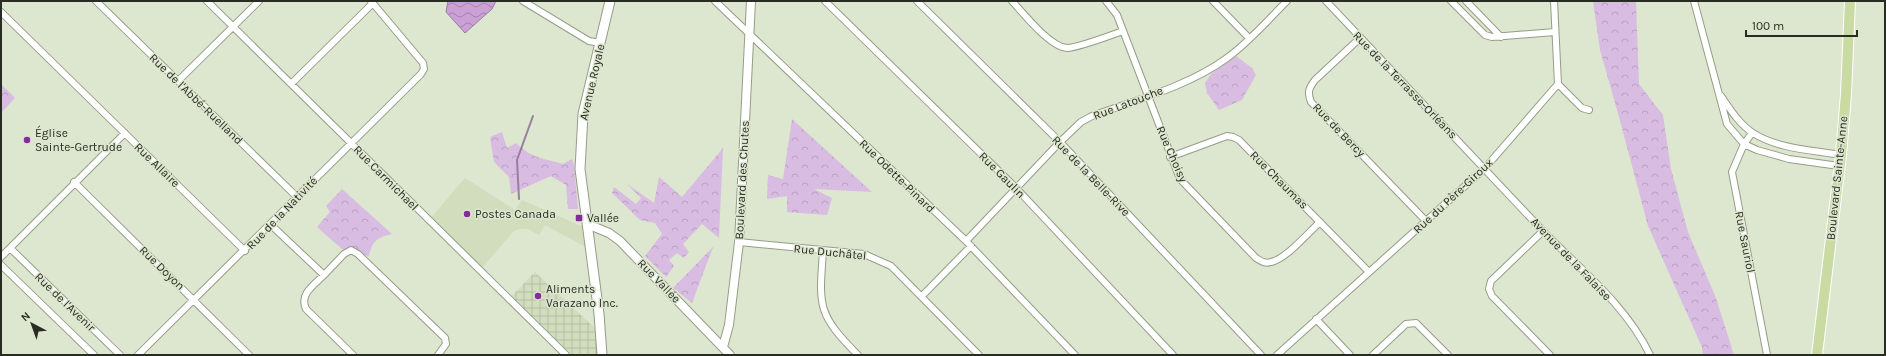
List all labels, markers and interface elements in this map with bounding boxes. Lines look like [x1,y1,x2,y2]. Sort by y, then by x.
scale bar [1746,12,1857,38]
text: 100 m [1752,19,1784,33]
street label: Rue de la Terrasse-Orléans [1350,28,1460,142]
street label: Avenue Royale [576,42,608,122]
street label: Rue de l'Abbé-Ruelland [146,51,246,147]
street label: Rue Latouche [1091,83,1165,123]
street label: Rue de Bercy [1310,100,1368,160]
street label: Boulevard Sainte-Anne [1824,115,1850,241]
street label: Boulevard des Chutes [732,120,752,240]
street label: Rue Choisy [1153,124,1191,185]
place label: Église Sainte-Gertrude [35,125,122,154]
street label: Rue de la Belle-Rive [1049,133,1133,219]
marker: Église Sainte-Gertrude [22,135,32,145]
street label: Rue Odette-Pinard [856,136,938,216]
street label: Rue Allaire [131,140,183,190]
street label: Rue Carmichael [351,143,421,213]
street label: Rue Chaumas [1247,148,1311,212]
street label: Rue Gaulin [976,149,1028,201]
street label: Rue du Père-Giroux [1410,155,1496,237]
street label: Rue de la Nativité [244,174,320,252]
place label: Postes Canada [475,207,556,221]
marker: Postes Canada [462,209,472,219]
street label: Rue Sauriol [1732,210,1758,274]
place label: Vallée [587,211,619,225]
marker: Vallée [574,213,584,223]
street label: Avenue de la Falaise [1528,215,1614,303]
street label: Rue Duchâtel [793,241,867,263]
street label: Rue Doyon [136,243,188,293]
street label: Rue Vallée [635,256,683,306]
street label: Rue de l'Avenir [32,270,99,335]
place label: Aliments Varazano Inc. [546,282,618,310]
marker: Aliments Varazano Inc. [533,291,543,301]
north arrow [12,304,52,344]
text: N [19,309,33,324]

